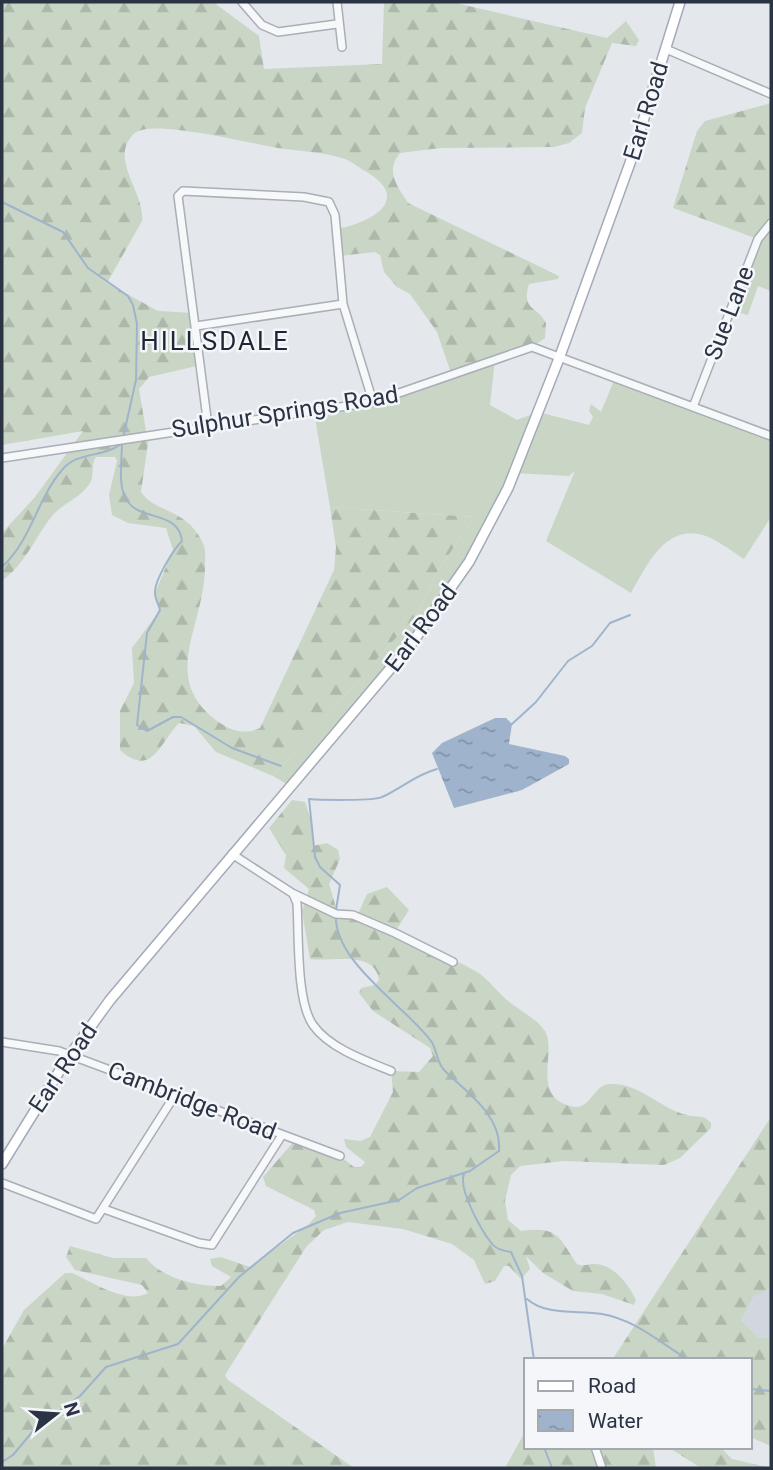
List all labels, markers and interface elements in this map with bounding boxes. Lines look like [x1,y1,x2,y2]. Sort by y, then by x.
street label: Earl Road [618,58,674,164]
street label: Sue Lane [698,262,760,364]
district label: HILLSDALE [140,326,290,356]
street label: Sulphur Springs Road [170,380,400,444]
street label: Earl Road [379,579,463,677]
street label: Earl Road [23,1018,103,1118]
street label: Cambridge Road [104,1056,280,1146]
legend [524,1358,752,1449]
text: Road [588,1374,636,1398]
north arrow [21,1379,91,1449]
text: N [59,1399,85,1419]
text: Water [588,1409,643,1433]

